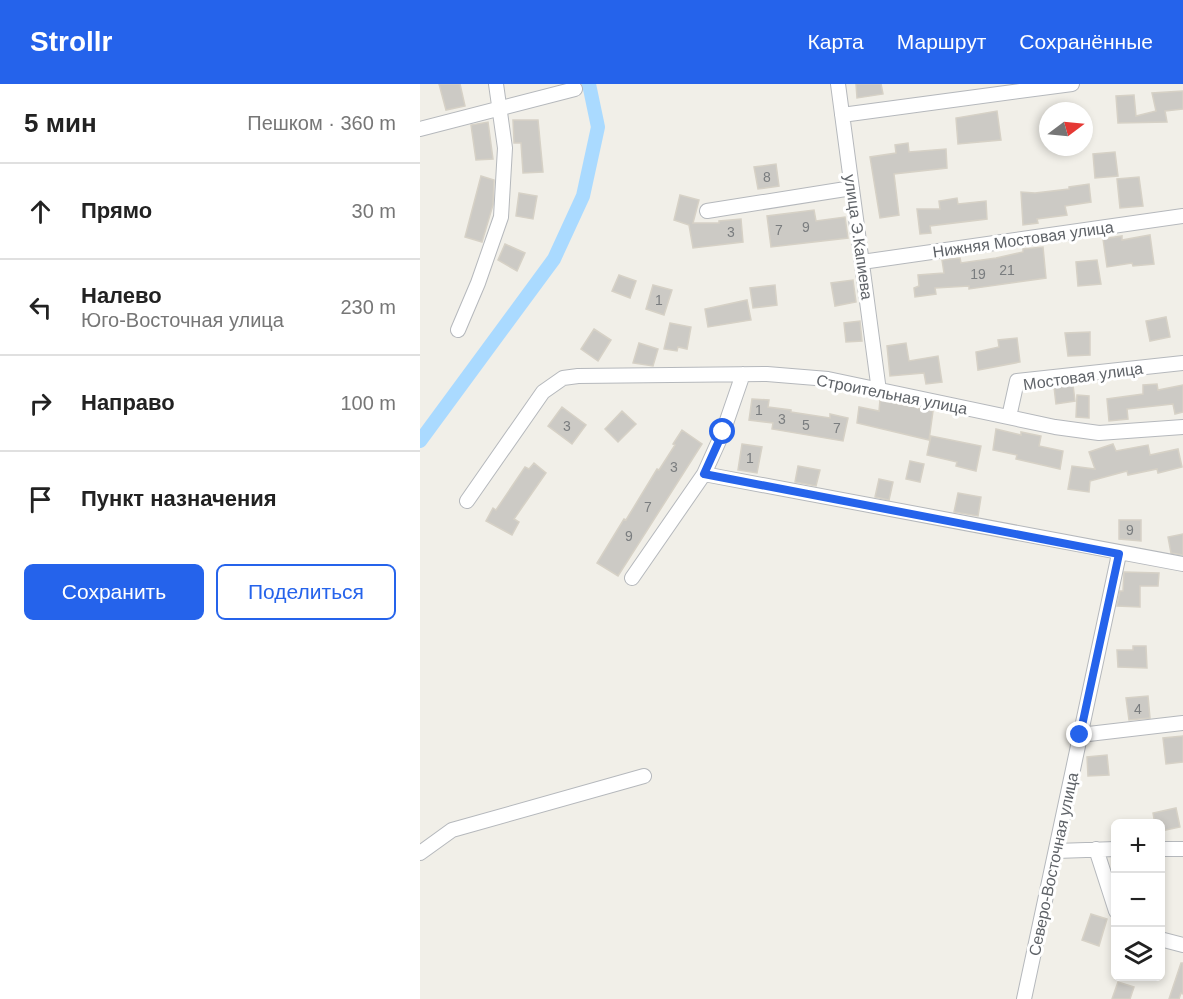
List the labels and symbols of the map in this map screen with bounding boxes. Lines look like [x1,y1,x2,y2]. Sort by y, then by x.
north arrow [1039,102,1093,156]
house number: 8 [763,169,771,185]
street label: улица Э.Капиева [841,173,876,301]
street label: Нижняя Мостовая улица [931,218,1115,261]
house number: 9 [802,219,810,235]
house number: 7 [775,222,783,238]
house number: 3 [727,224,735,240]
house number: 21 [999,262,1015,278]
house number: 19 [970,266,986,282]
house number: 1 [655,292,663,308]
street label: Мостовая улица [1022,360,1144,393]
street label: Строительная улица [815,371,969,418]
house number: 1 [755,402,763,418]
house number: 3 [778,411,786,427]
house number: 5 [802,417,810,433]
house number: 3 [563,418,571,434]
route start [709,418,735,444]
house number: 7 [833,420,841,436]
house number: 1 [746,450,754,466]
house number: 3 [670,459,678,475]
house number: 7 [644,499,652,515]
house number: 9 [1126,522,1134,538]
house number: 9 [625,528,633,544]
house number: 4 [1134,701,1142,717]
route end [1066,721,1092,747]
street label: Северо-Восточная улица [1026,771,1081,957]

